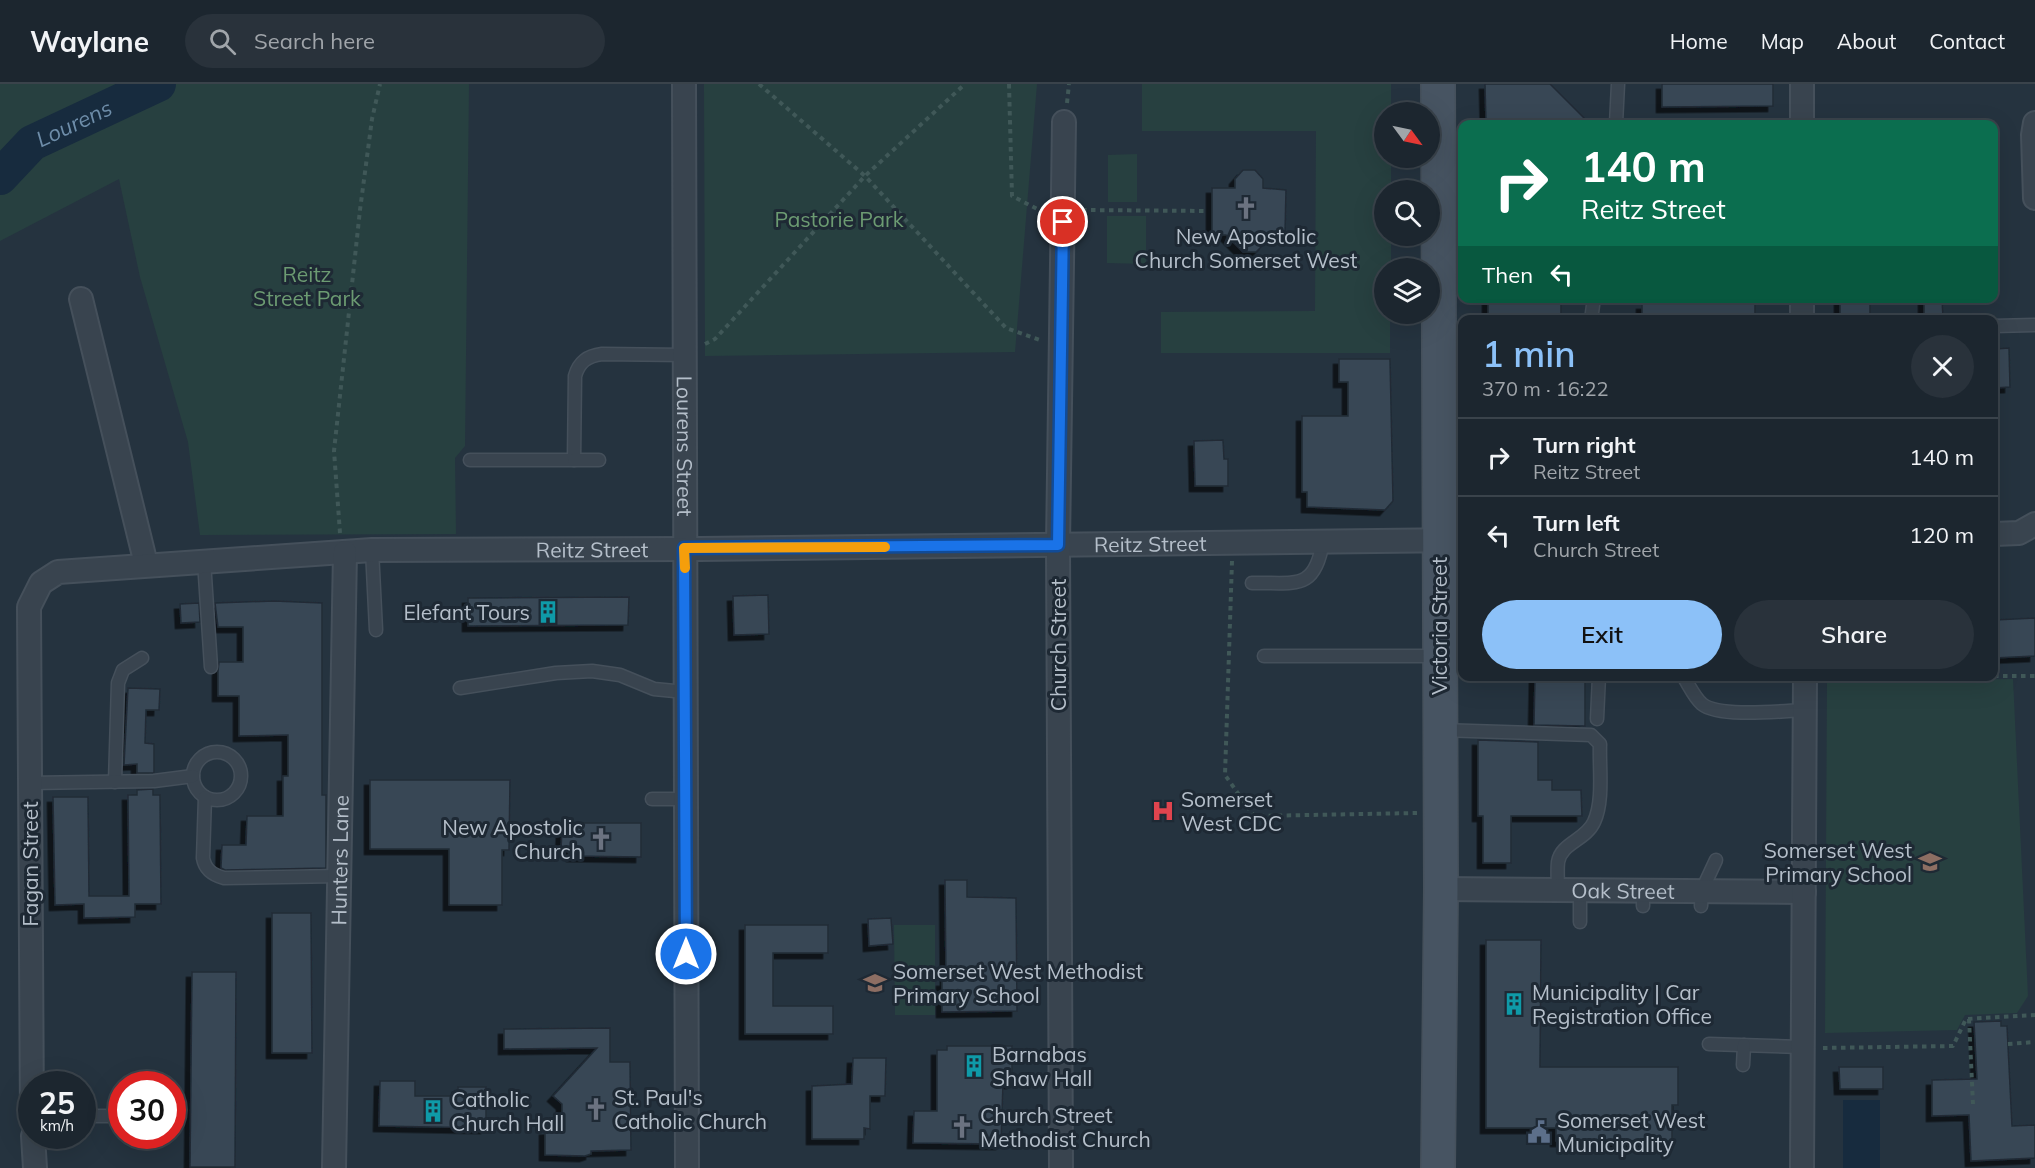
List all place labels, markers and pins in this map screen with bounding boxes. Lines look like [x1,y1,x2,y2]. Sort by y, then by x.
church icon: New Apostolic Church Somerset West [1233,195,1259,221]
pin [1037,196,1088,247]
place label: New Apostolic Church Somerset West [1135,223,1357,273]
place label: Elefant Tours [403,599,530,625]
building icon: Elefant Tours [535,599,561,625]
place label: Somerset West CDC [1181,786,1282,836]
hospital icon: Somerset West CDC [1150,798,1176,824]
place label: New Apostolic Church [442,814,583,864]
church icon: New Apostolic Church [588,826,614,852]
place label: Somerset West Primary School [1764,837,1912,887]
school or university icon: Somerset West Primary School [1917,849,1943,875]
place label: Somerset West Methodist Primary School [893,958,1143,1008]
school or university icon: Somerset West Methodist Primary School [862,970,888,996]
place label: Municipality | Car Registration Office [1532,979,1712,1029]
building icon: Municipality | Car Registration Office [1501,991,1527,1017]
place label: Barnabas Shaw Hall [992,1041,1092,1091]
building icon: Barnabas Shaw Hall [961,1053,987,1079]
place label: St. Paul's Catholic Church [614,1084,767,1134]
place label: Catholic Church Hall [451,1086,564,1136]
church icon: St. Paul's Catholic Church [583,1096,609,1122]
building icon: Catholic Church Hall [420,1098,446,1124]
place label: Church Street Methodist Church [980,1102,1151,1152]
place label: Somerset West Municipality [1557,1107,1705,1157]
church icon: Church Street Methodist Church [949,1114,975,1140]
public building icon: Somerset West Municipality [1526,1119,1552,1145]

